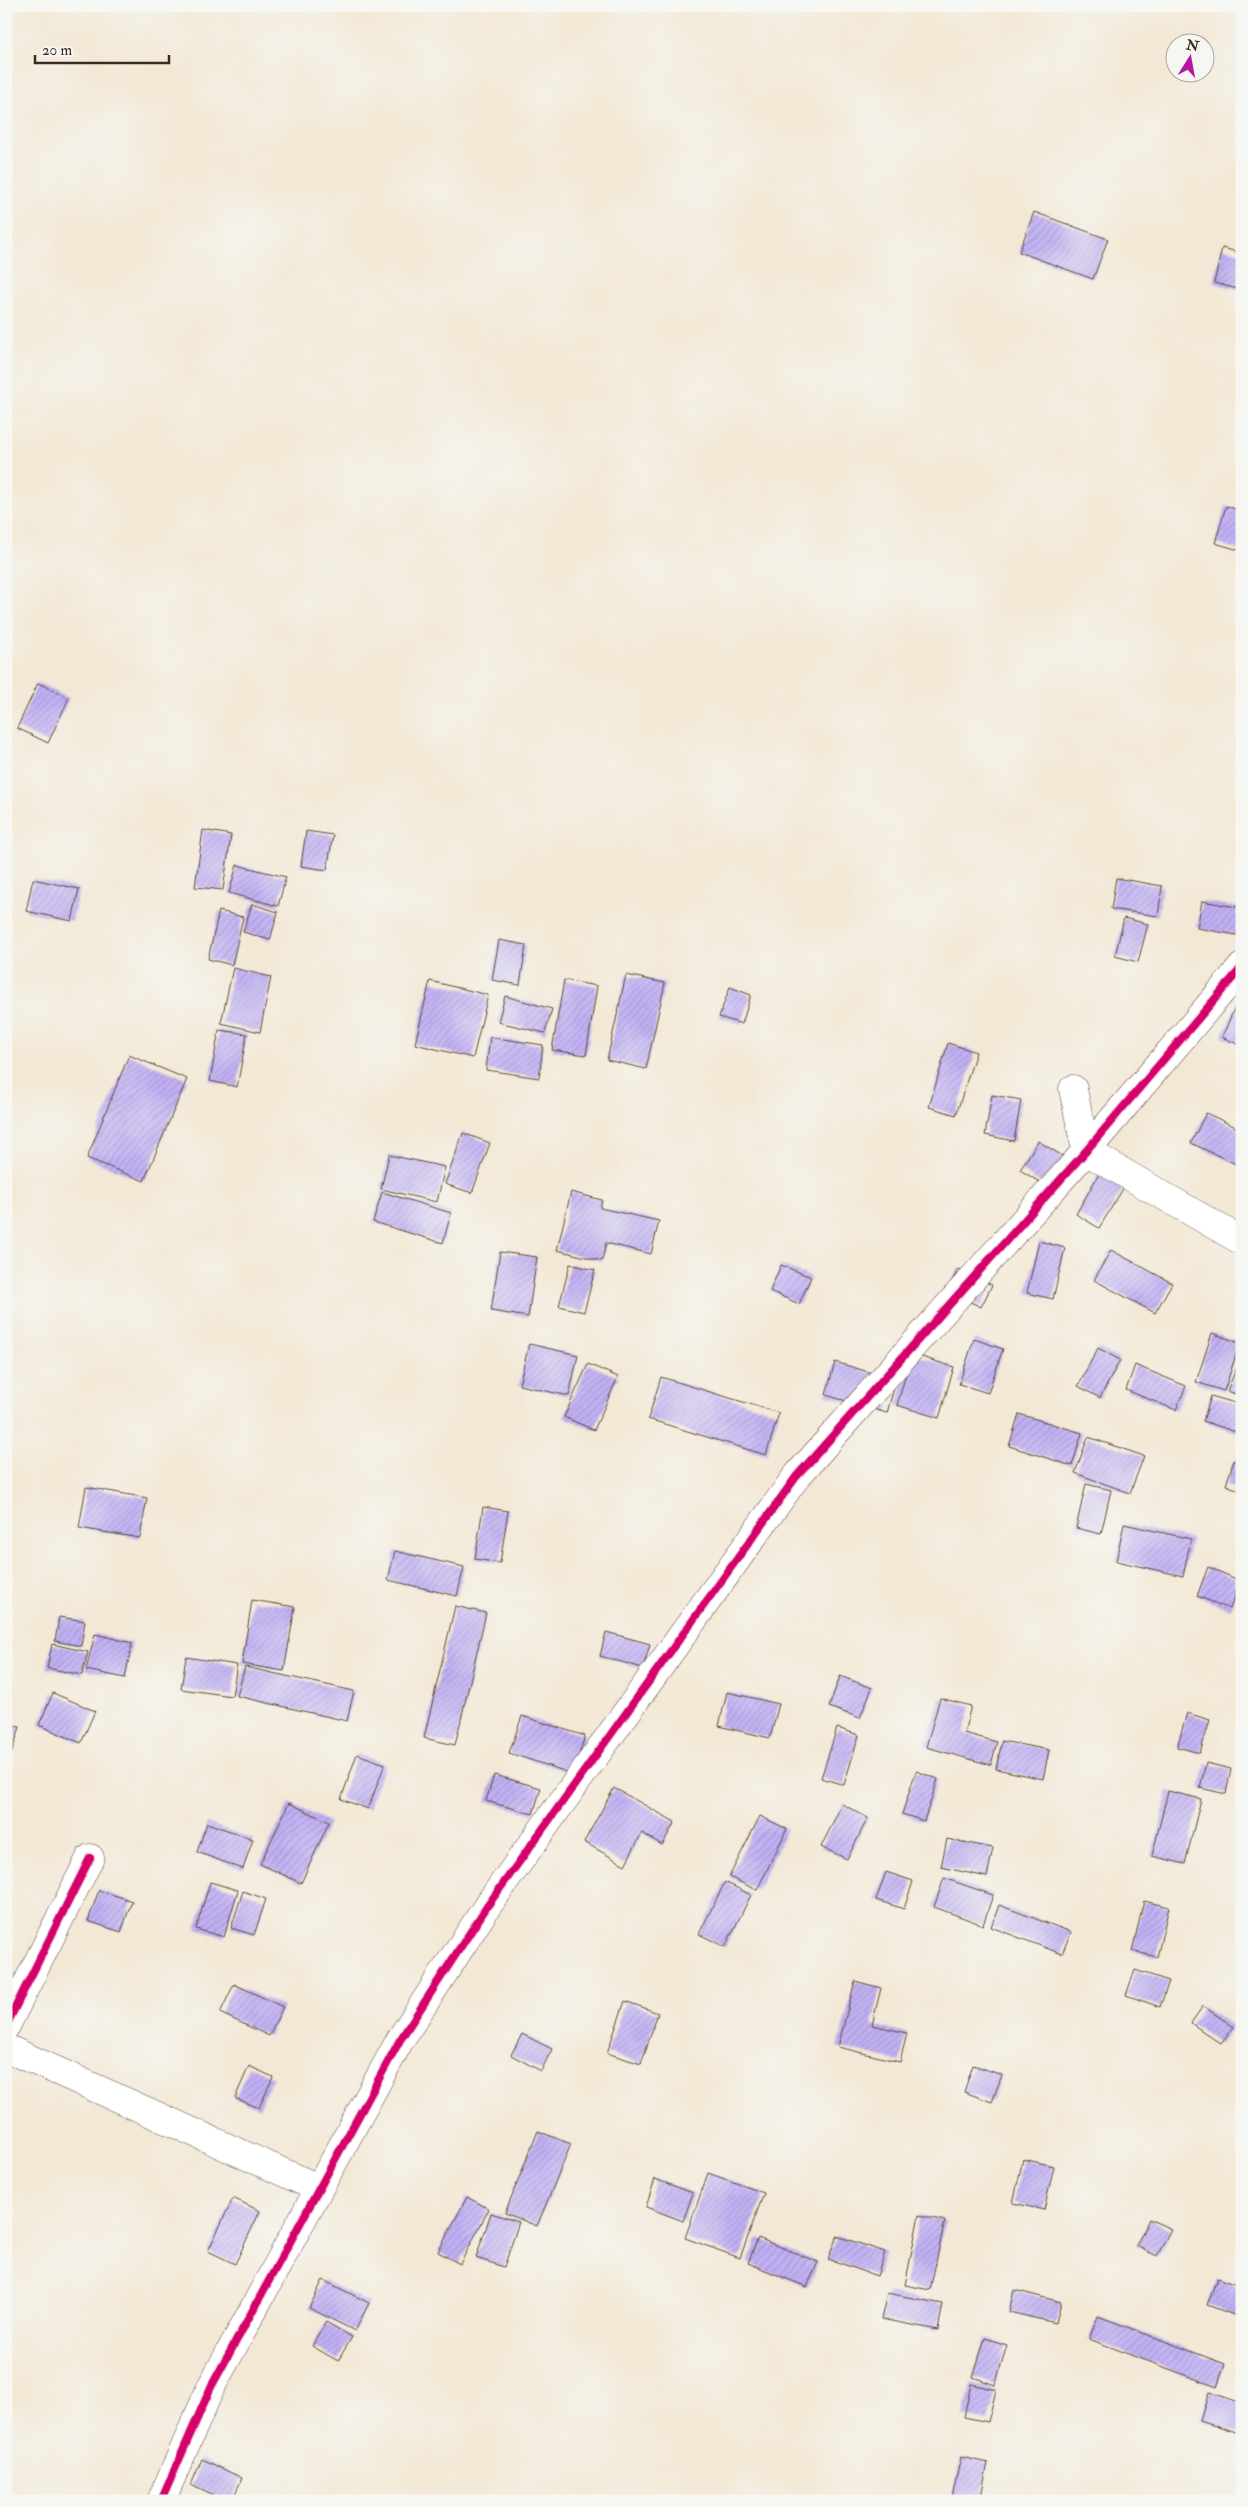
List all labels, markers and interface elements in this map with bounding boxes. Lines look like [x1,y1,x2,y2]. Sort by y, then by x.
scale bar [35,32,169,64]
north arrow [1166,32,1216,82]
text: N [1184,36,1201,55]
text: 20 m [42,41,72,60]

